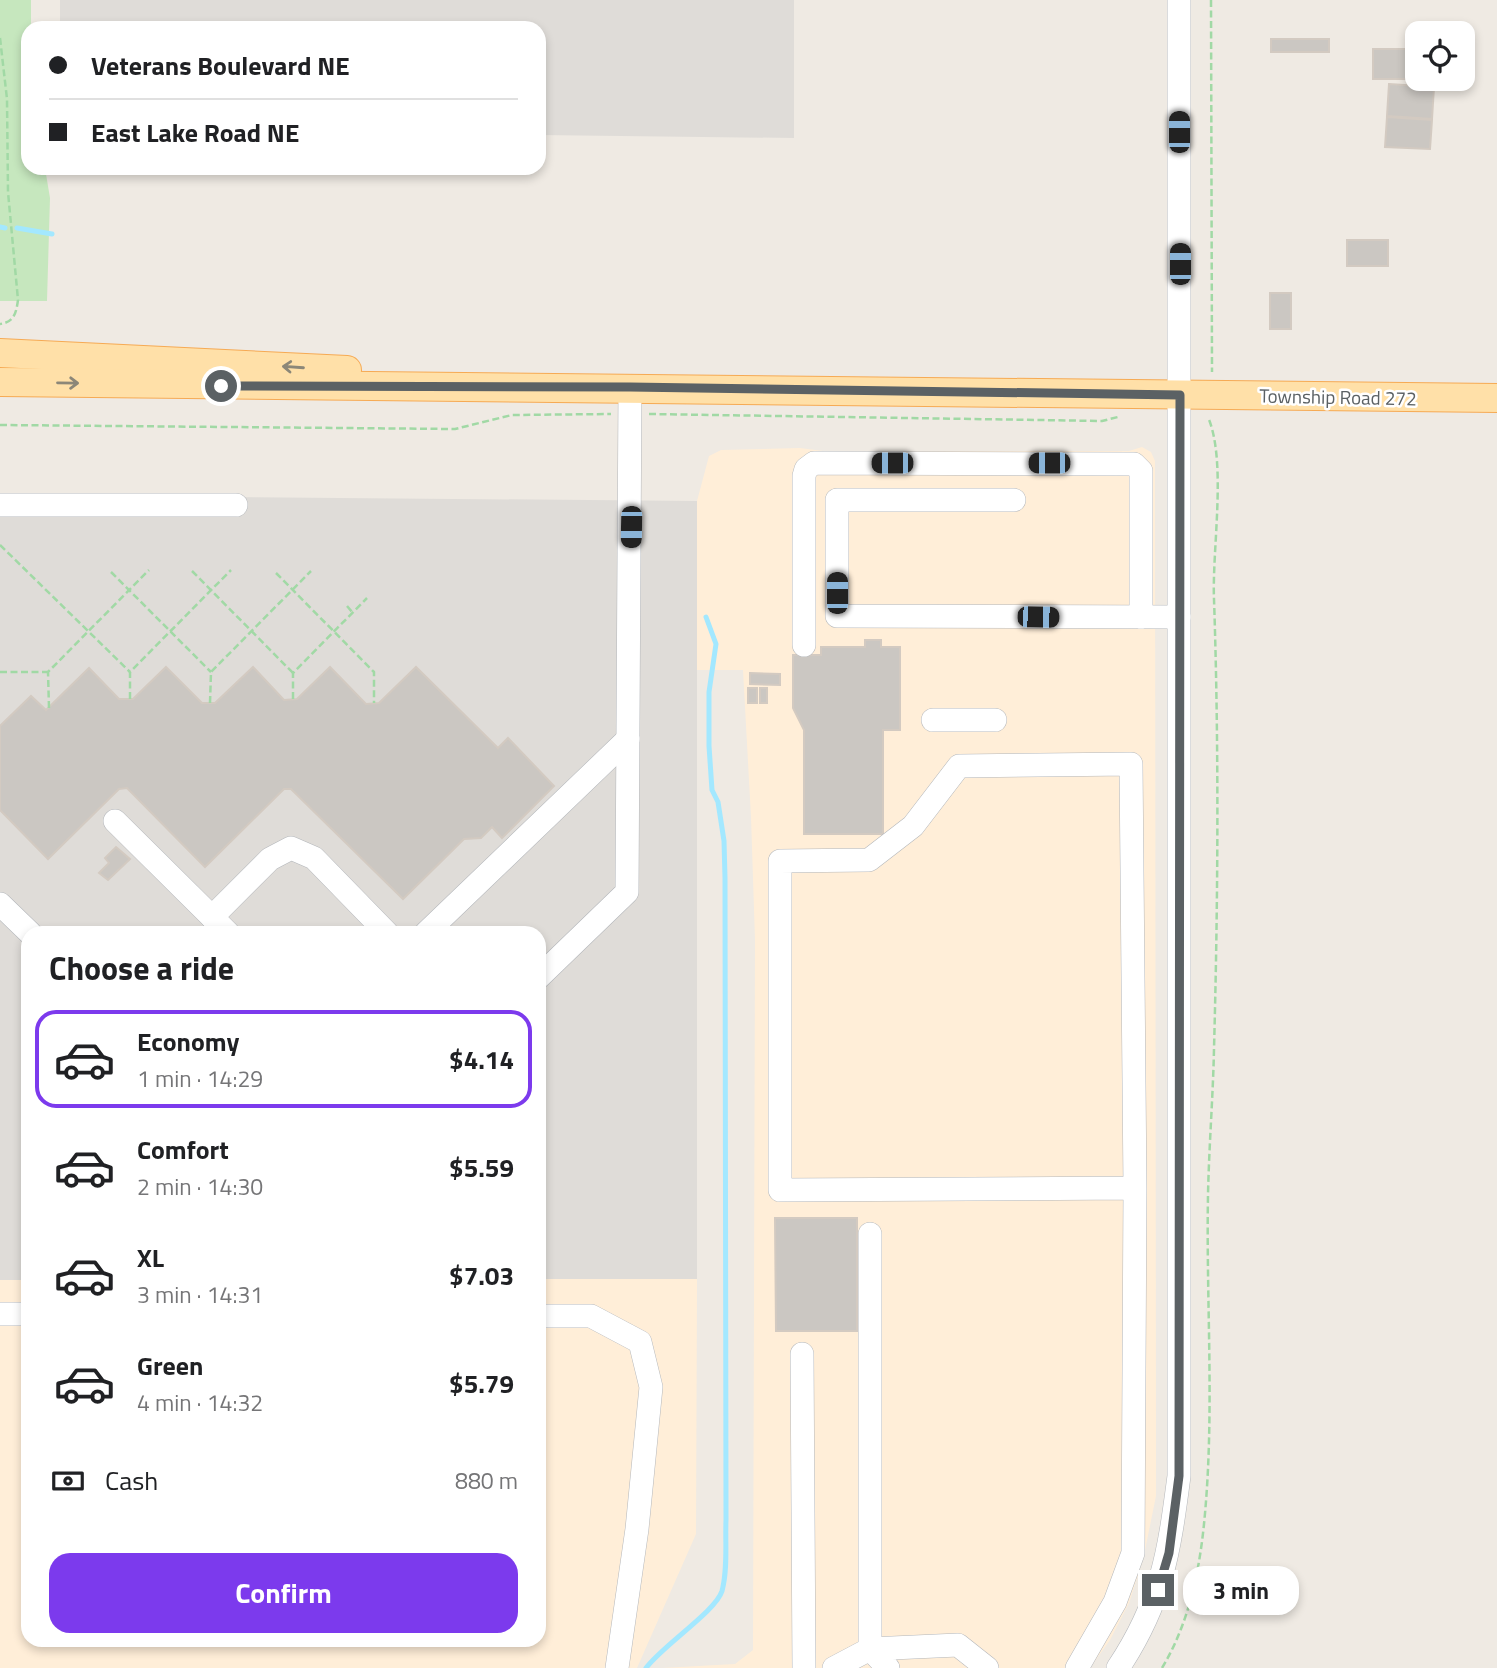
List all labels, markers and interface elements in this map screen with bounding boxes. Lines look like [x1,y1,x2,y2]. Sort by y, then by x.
map controls [1405,21,1475,91]
button: locate [1405,21,1475,91]
text: Veterans Boulevard NE [91,46,350,85]
car [1169,111,1190,153]
text: East Lake Road NE [91,113,299,152]
car [1170,243,1191,285]
one-way arrow [281,360,304,373]
route start [205,370,237,402]
one-way arrow [56,377,79,390]
street label: Township Road 272 [1259,381,1417,412]
car [872,453,914,474]
car [1029,453,1071,474]
car [621,506,642,548]
car [827,572,848,614]
car [1017,606,1060,628]
text: Choose a ride [49,944,234,992]
text: Economy [137,1022,239,1061]
icon: car [53,1028,116,1091]
text: $4.14 [449,1040,514,1079]
text: 1 min · 14:29 [137,1061,263,1096]
text: Comfort [137,1130,229,1169]
icon: car [53,1136,116,1199]
text: $5.59 [449,1148,514,1187]
text: 2 min · 14:30 [137,1169,263,1204]
text: XL [137,1238,164,1277]
icon: car [53,1244,116,1307]
text: $7.03 [449,1256,514,1295]
text: 3 min · 14:31 [137,1277,263,1312]
text: Green [137,1346,203,1385]
icon: car [53,1352,116,1415]
text: $5.79 [449,1364,514,1403]
text: 4 min · 14:32 [137,1385,263,1420]
text: Cash [105,1461,158,1500]
icon: cash [49,1462,87,1500]
text: 880 m [455,1463,518,1498]
button: Confirm [49,1553,518,1633]
callout: 3 min [1182,1566,1298,1614]
text: 3 min [1213,1573,1269,1608]
route end [1142,1574,1174,1606]

